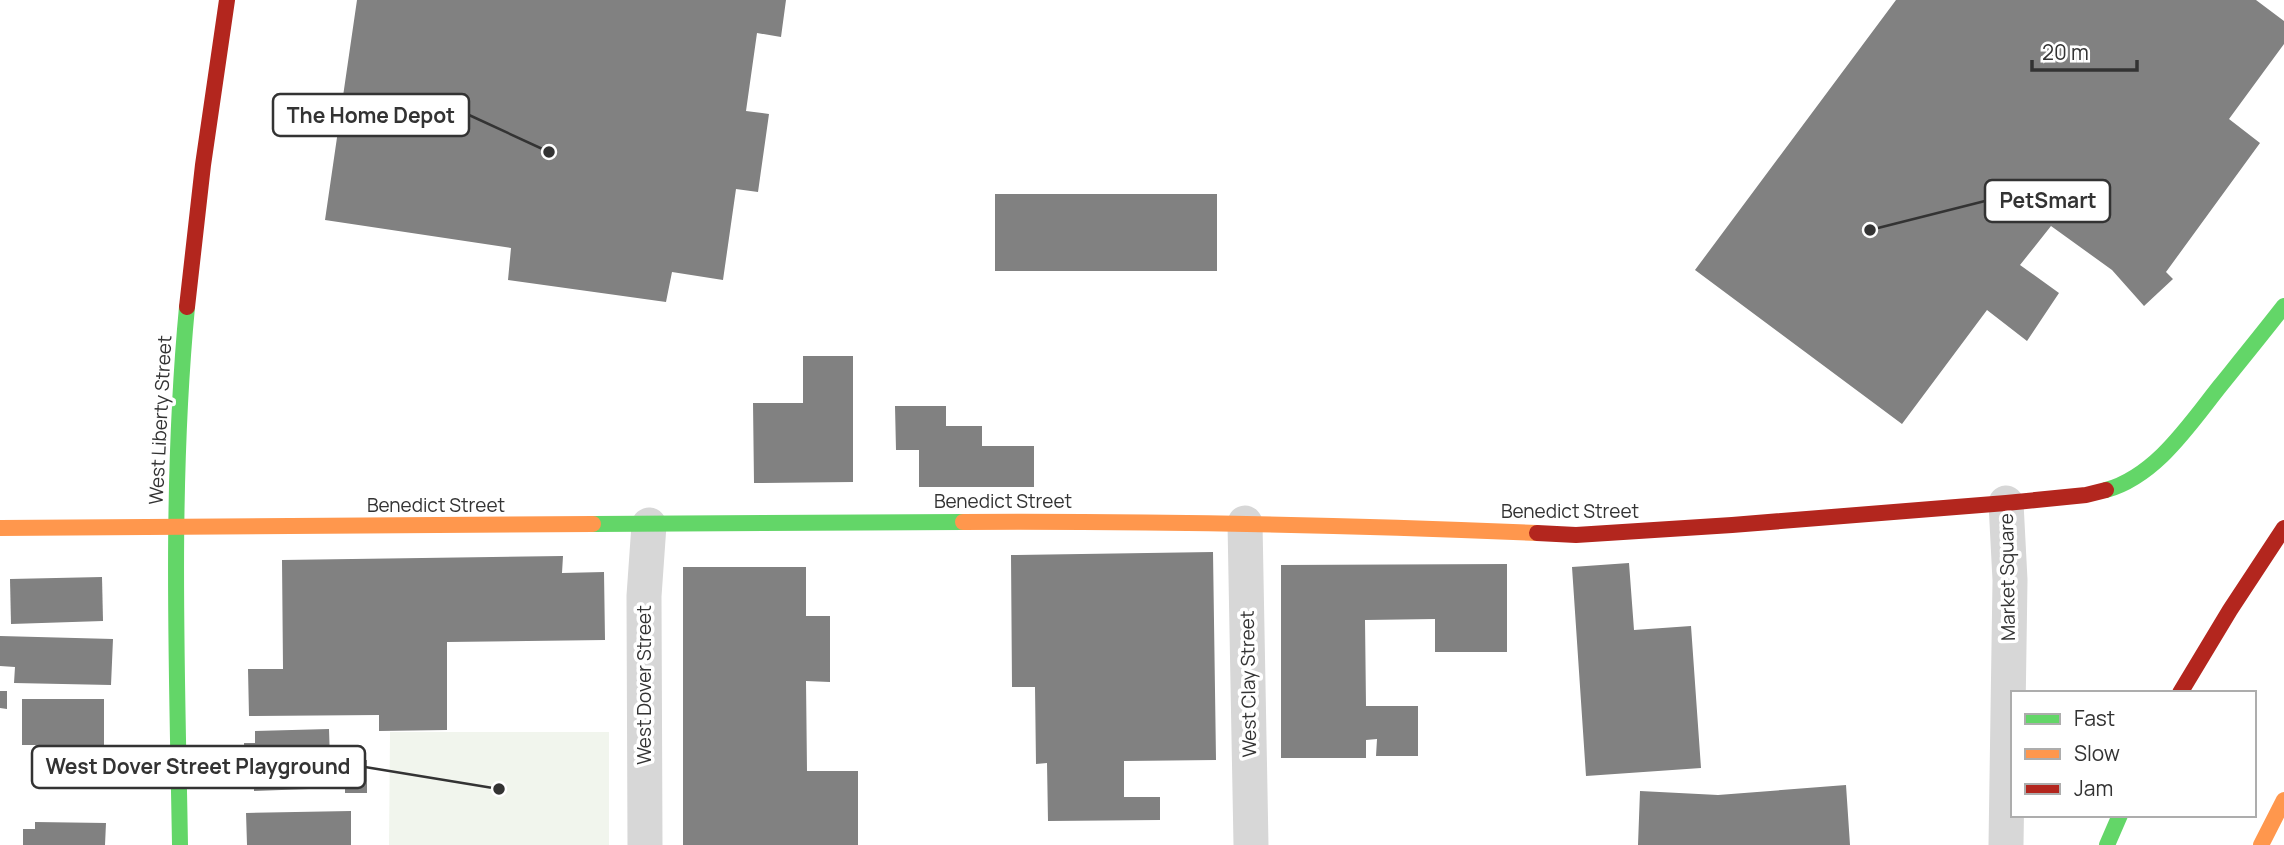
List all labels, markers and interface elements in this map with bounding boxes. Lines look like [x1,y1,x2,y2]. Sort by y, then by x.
scale bar [2032,28,2137,72]
text: 20 m [2042,38,2089,66]
callout: The Home Depot [273,94,469,136]
text: The Home Depot [287,101,455,129]
callout: PetSmart [1985,180,2110,222]
text: PetSmart [1999,186,2097,214]
street label: West Liberty Street [143,335,177,505]
street label: Benedict Street [934,488,1072,514]
street label: Benedict Street [367,492,505,518]
street label: Benedict Street [1501,498,1639,524]
street label: Market Square [1993,513,2021,641]
street label: West Dover Street [631,605,657,765]
street label: West Clay Street [1234,610,1262,758]
legend [2011,691,2256,817]
text: Fast [2074,704,2115,732]
text: Slow [2074,739,2120,767]
callout: West Dover Street Playground [32,746,365,788]
text: West Dover Street Playground [45,752,351,780]
text: Jam [2074,774,2113,802]

